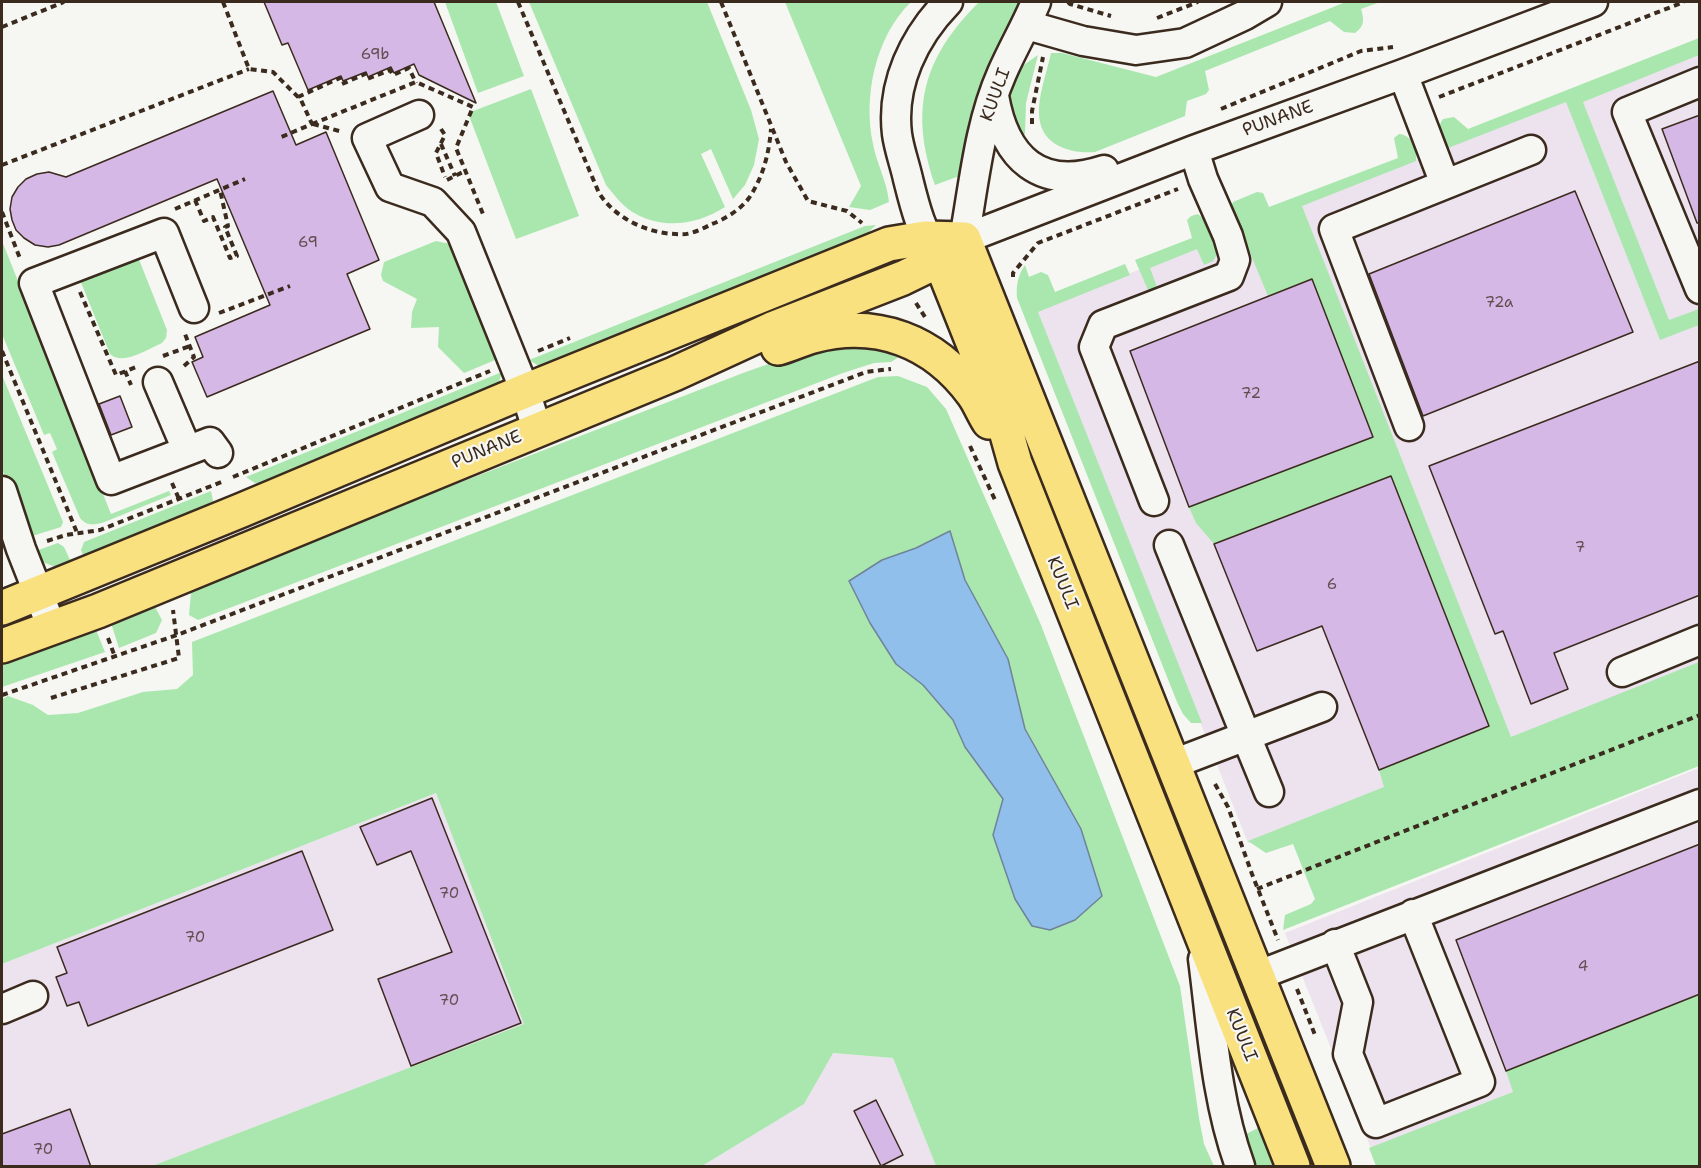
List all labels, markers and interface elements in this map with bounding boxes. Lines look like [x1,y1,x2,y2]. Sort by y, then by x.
house number: 69b [361,46,389,64]
street label: KUULI [976,65,1016,125]
street label: PUNANE [1240,96,1316,142]
house number: 69 [298,234,318,252]
house number: 72a [1485,294,1513,312]
house number: 72 [1241,385,1261,403]
street label: PUNANE [449,426,525,474]
house number: 7 [1575,539,1585,557]
street label: KUULI [1042,553,1082,613]
house number: 6 [1327,576,1337,594]
house number: 70 [439,885,459,903]
house number: 70 [185,929,205,947]
house number: 4 [1578,958,1588,976]
house number: 70 [439,992,459,1010]
street label: KUULI [1221,1005,1261,1065]
house number: 70 [33,1141,53,1159]

